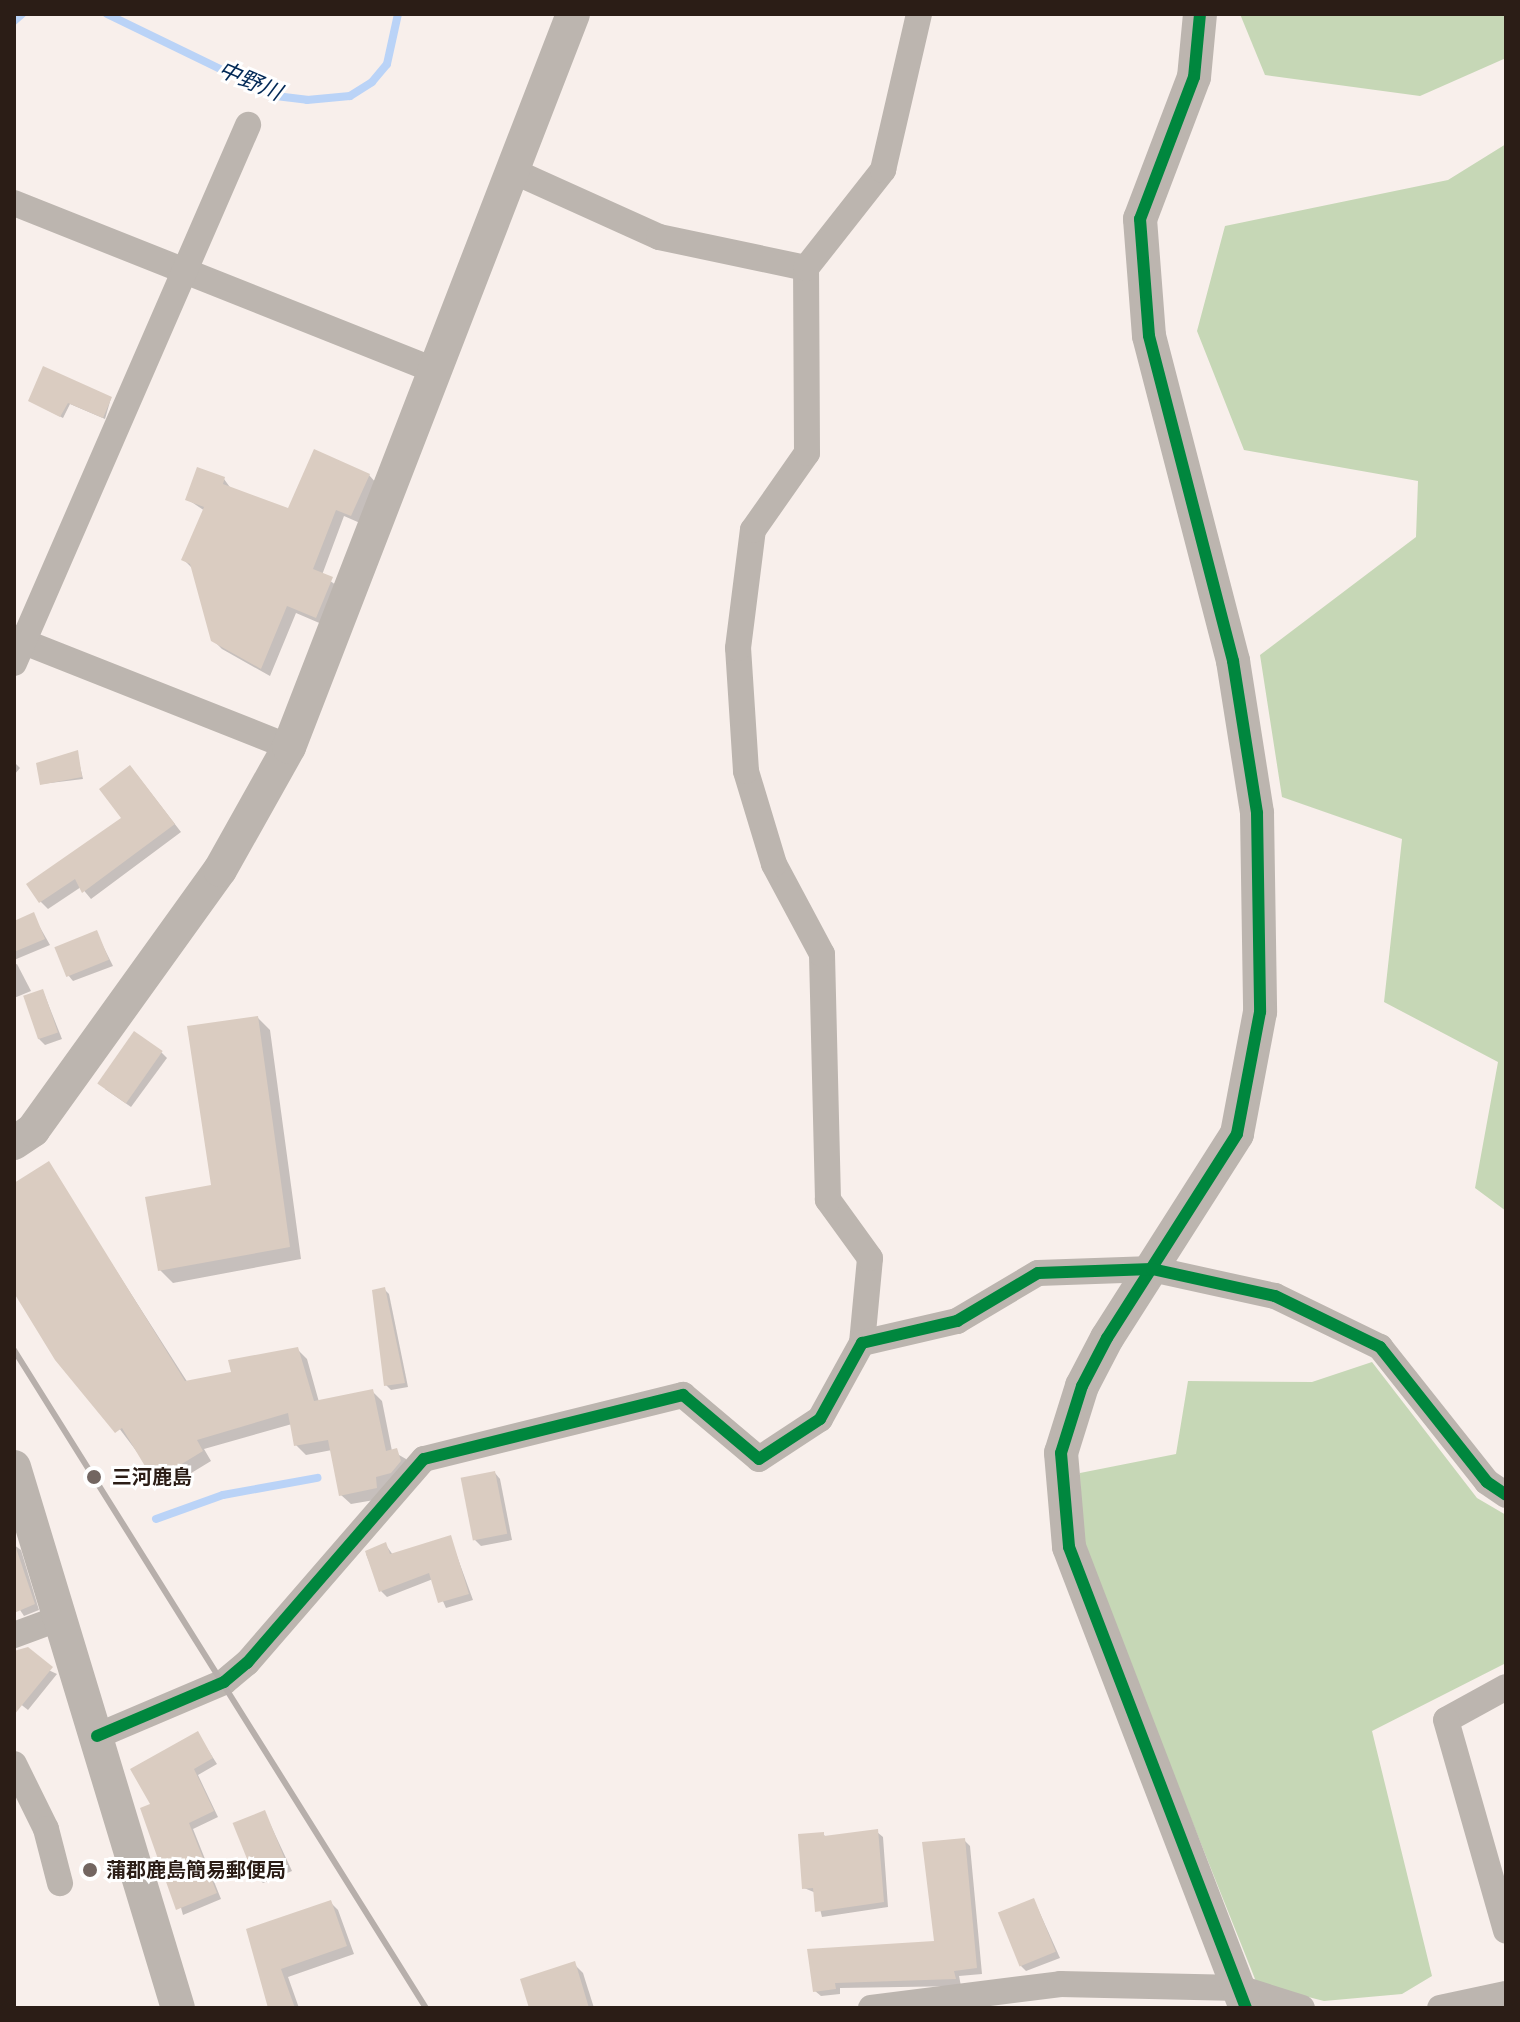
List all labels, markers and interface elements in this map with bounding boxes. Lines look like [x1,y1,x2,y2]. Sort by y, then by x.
water label: 中野川 [214,56,286,106]
place label: 三河鹿島 [112,1465,192,1489]
marker: 三河鹿島 [83,1466,105,1488]
place label: 蒲郡鹿島簡易郵便局 [106,1858,286,1882]
marker: 蒲郡鹿島簡易郵便局 [81,1861,99,1879]

